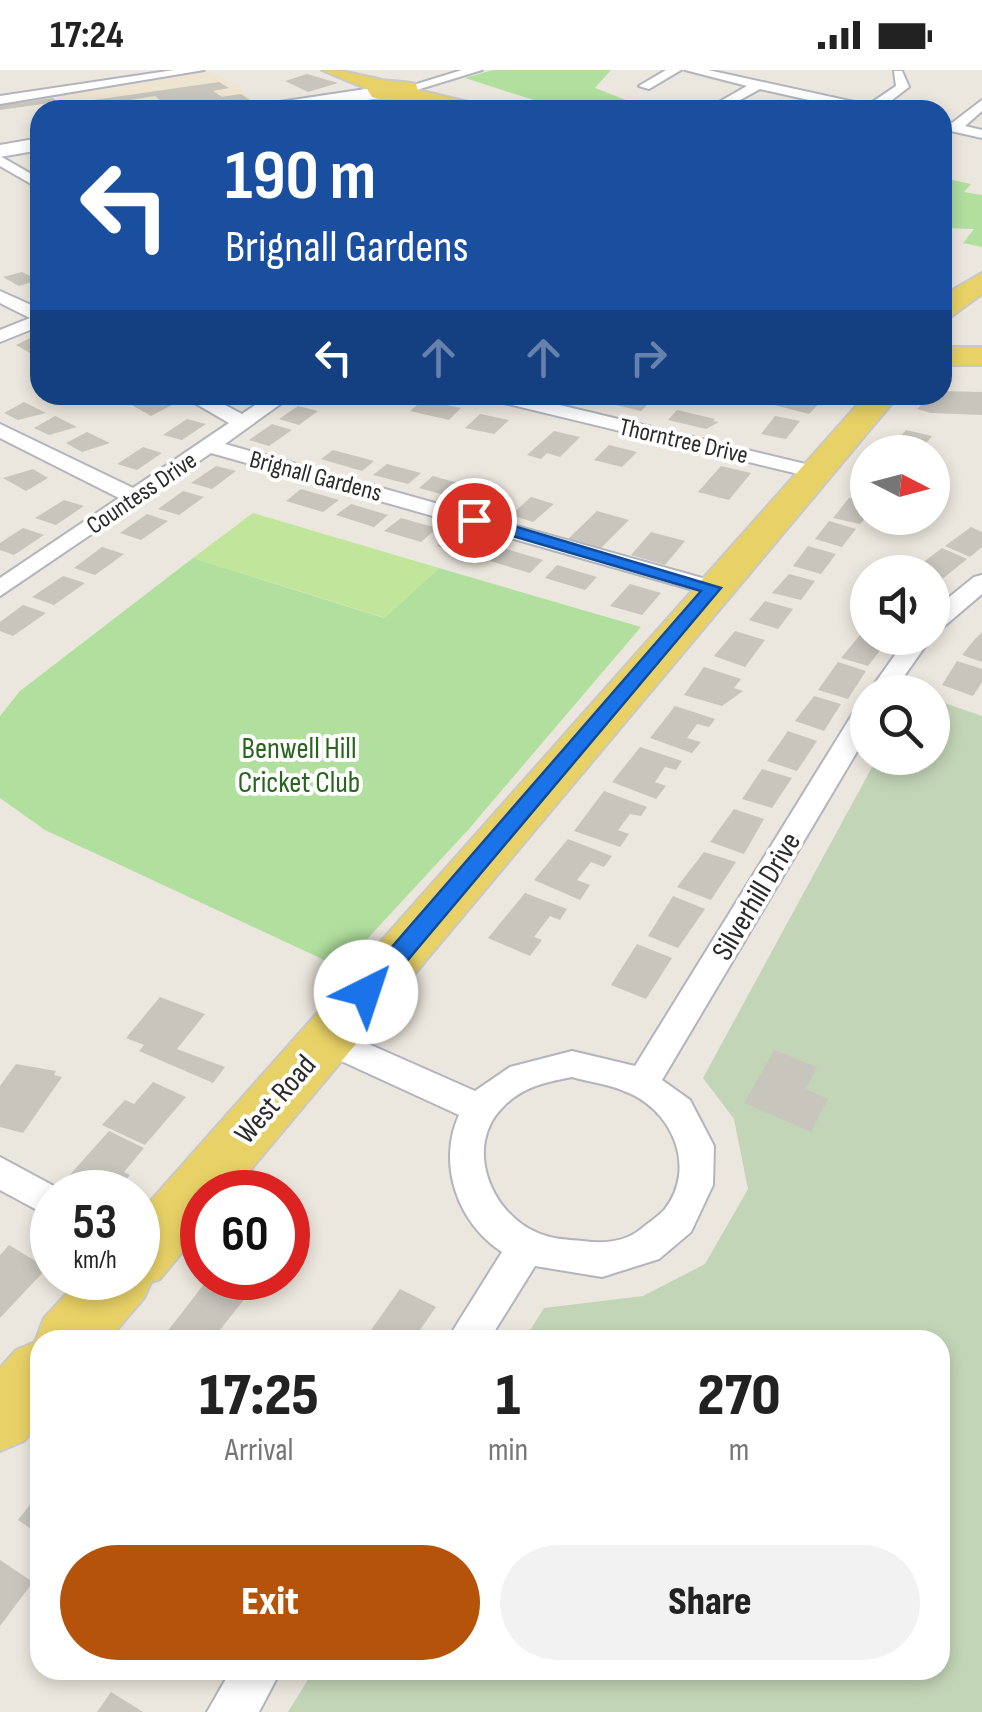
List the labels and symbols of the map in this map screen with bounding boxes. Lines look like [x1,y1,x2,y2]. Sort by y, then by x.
street label: Thorntree Drive [616,412,751,471]
north arrow [850,435,950,535]
street label: Brignall Gardens [246,444,385,509]
street label: Countess Drive [81,445,203,541]
pin [432,478,517,563]
park label: Benwell Hill Cricket Club [238,731,360,801]
street label: Silverhill Drive [705,826,809,967]
position arrow [314,940,418,1044]
street label: West Road [227,1048,324,1151]
speed limit sign: 60 [180,1170,310,1300]

